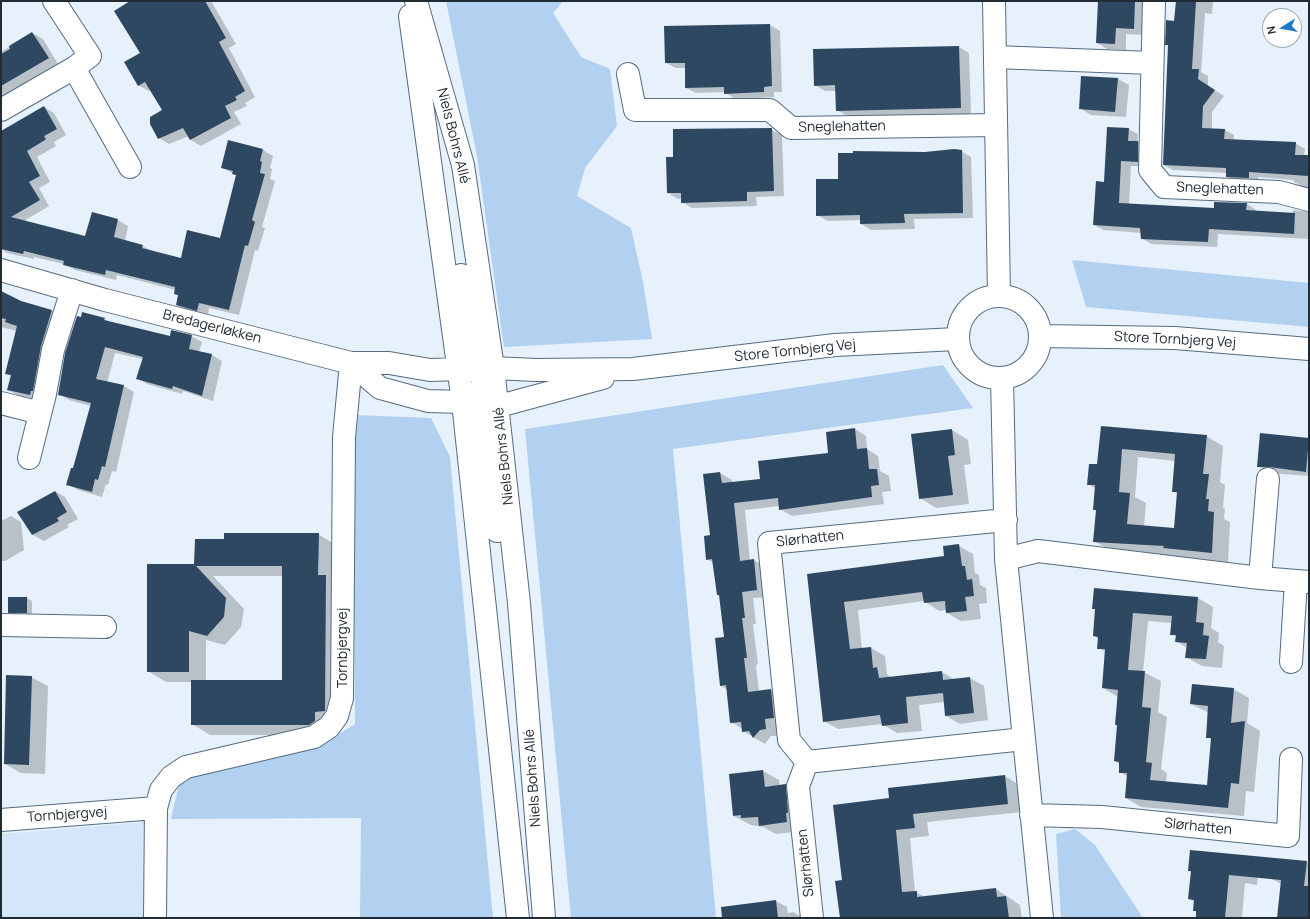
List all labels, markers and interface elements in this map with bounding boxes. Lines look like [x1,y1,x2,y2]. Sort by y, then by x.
north arrow [1262,8,1302,48]
text: N [1263,25,1279,36]
street label: Niels Bohrs Allé [433,86,473,186]
street label: Sneglehatten [798,118,886,136]
street label: Sneglehatten [1176,179,1264,199]
street label: Bredagerløkken [161,307,263,347]
street label: Store Tornbjerg Vej [1114,328,1236,352]
street label: Store Tornbjerg Vej [733,336,857,366]
street label: Niels Bohrs Allé [491,406,517,506]
street label: Slørhatten [775,527,845,551]
street label: Tornbjergvej [335,608,351,688]
street label: Niels Bohrs Allé [521,728,545,828]
street label: Tornbjergvej [26,804,108,826]
street label: Slørhatten [1163,815,1233,839]
street label: Slørhatten [794,828,818,898]

